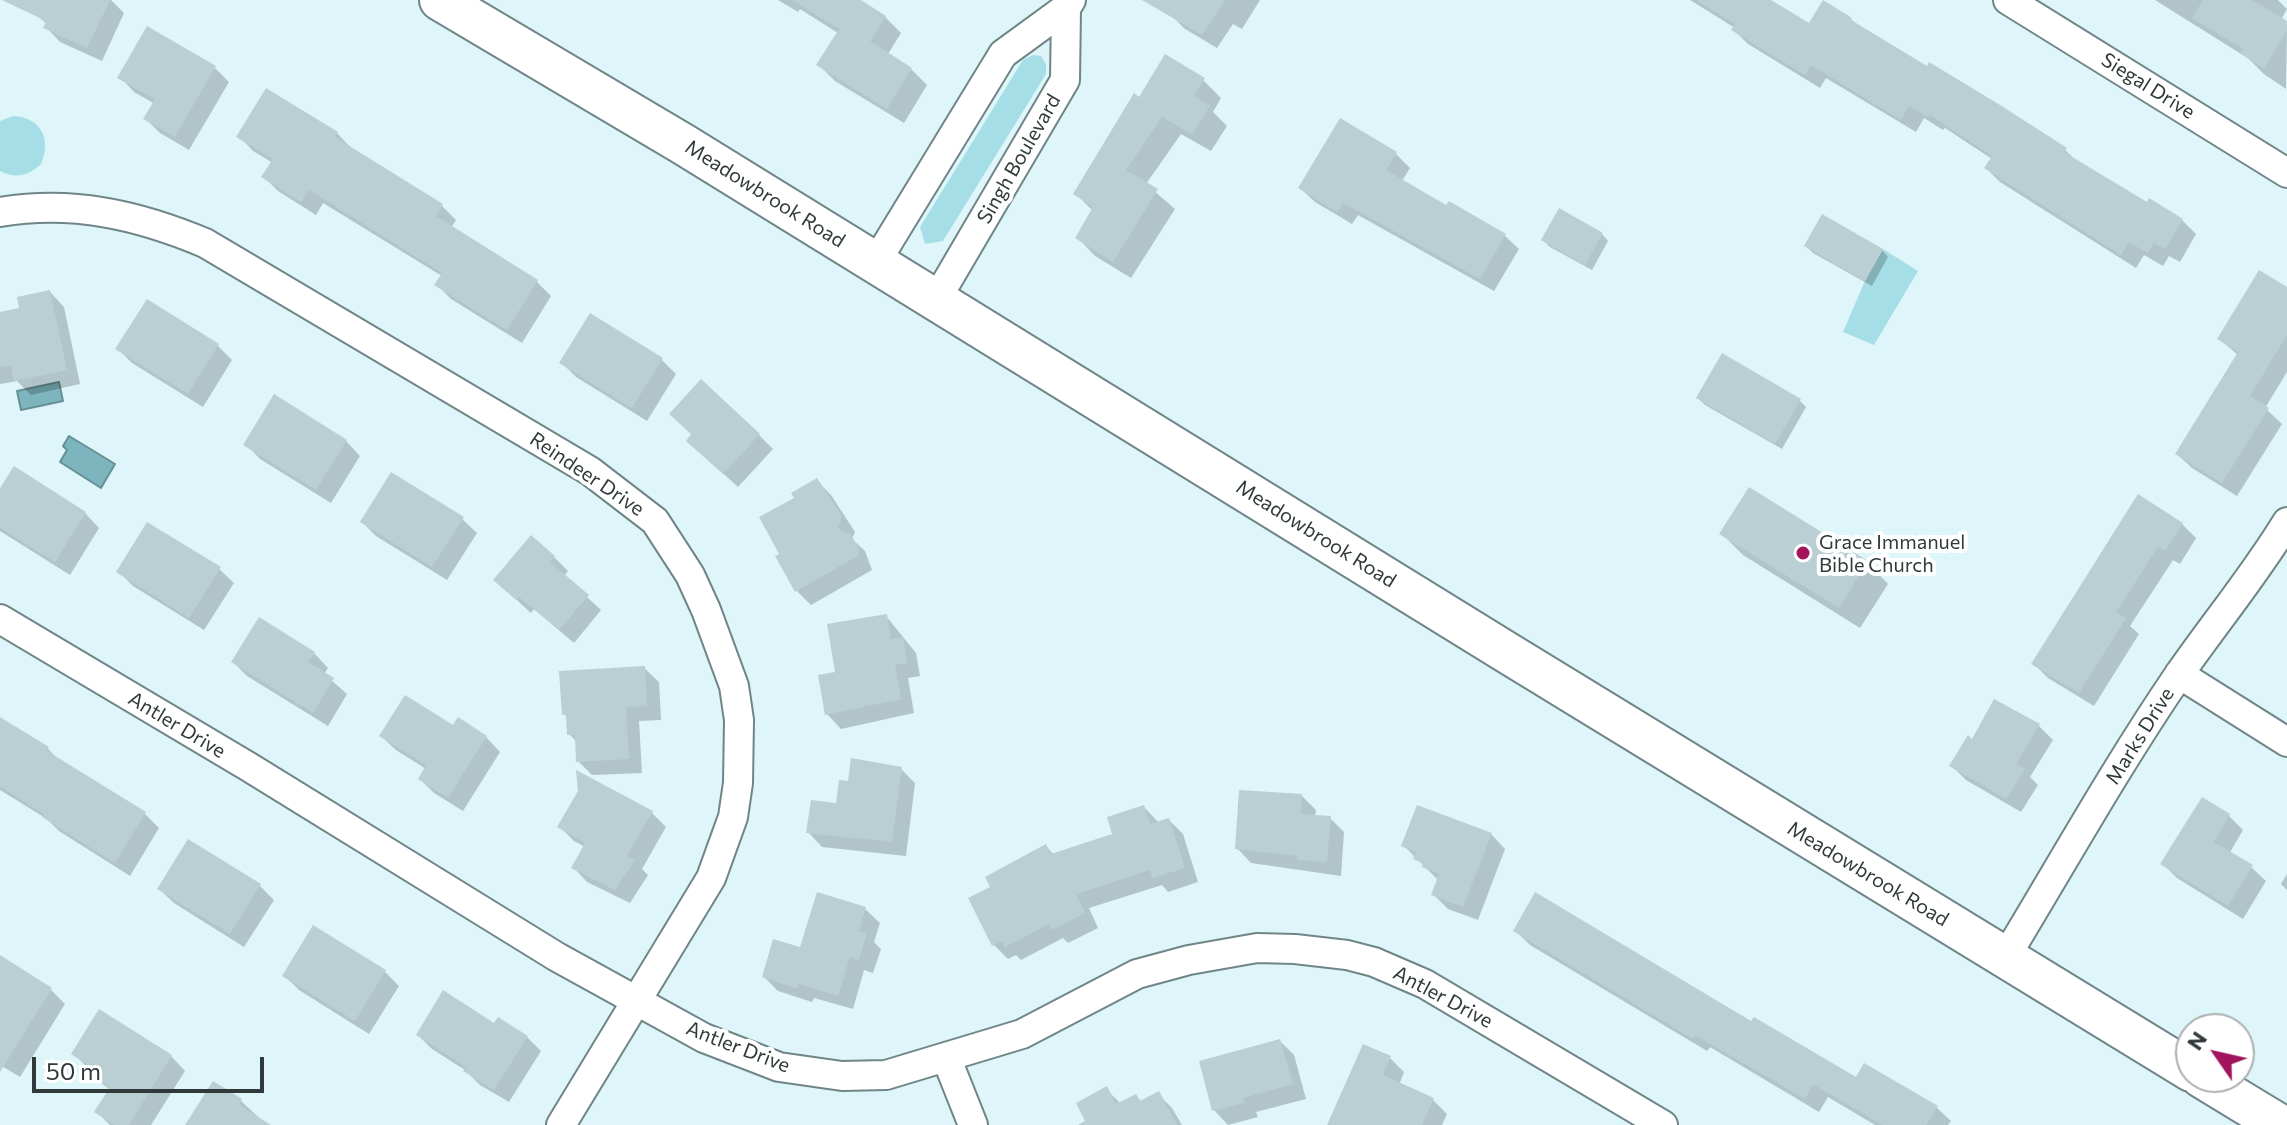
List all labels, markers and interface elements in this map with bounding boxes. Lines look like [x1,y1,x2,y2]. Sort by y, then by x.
street label: Siegal Drive [2097,48,2199,124]
street label: Singh Boulevard [972,90,1066,228]
street label: Meadowbrook Road [681,135,849,253]
street label: Reindeer Drive [525,427,649,521]
street label: Meadowbrook Road [1232,475,1400,593]
place label: Grace Immanuel Bible Church [1819,530,1965,577]
marker: Grace Immanuel Bible Church [1794,544,1812,562]
street label: Marks Drive [2101,683,2179,789]
street label: Antler Drive [124,687,230,763]
street label: Meadowbrook Road [1783,816,1953,932]
street label: Antler Drive [1389,961,1497,1033]
north arrow [2175,1013,2255,1093]
street label: Antler Drive [683,1016,793,1078]
text: N [2181,1026,2212,1055]
scale bar [36,1041,268,1091]
text: 50 m [46,1056,101,1085]

